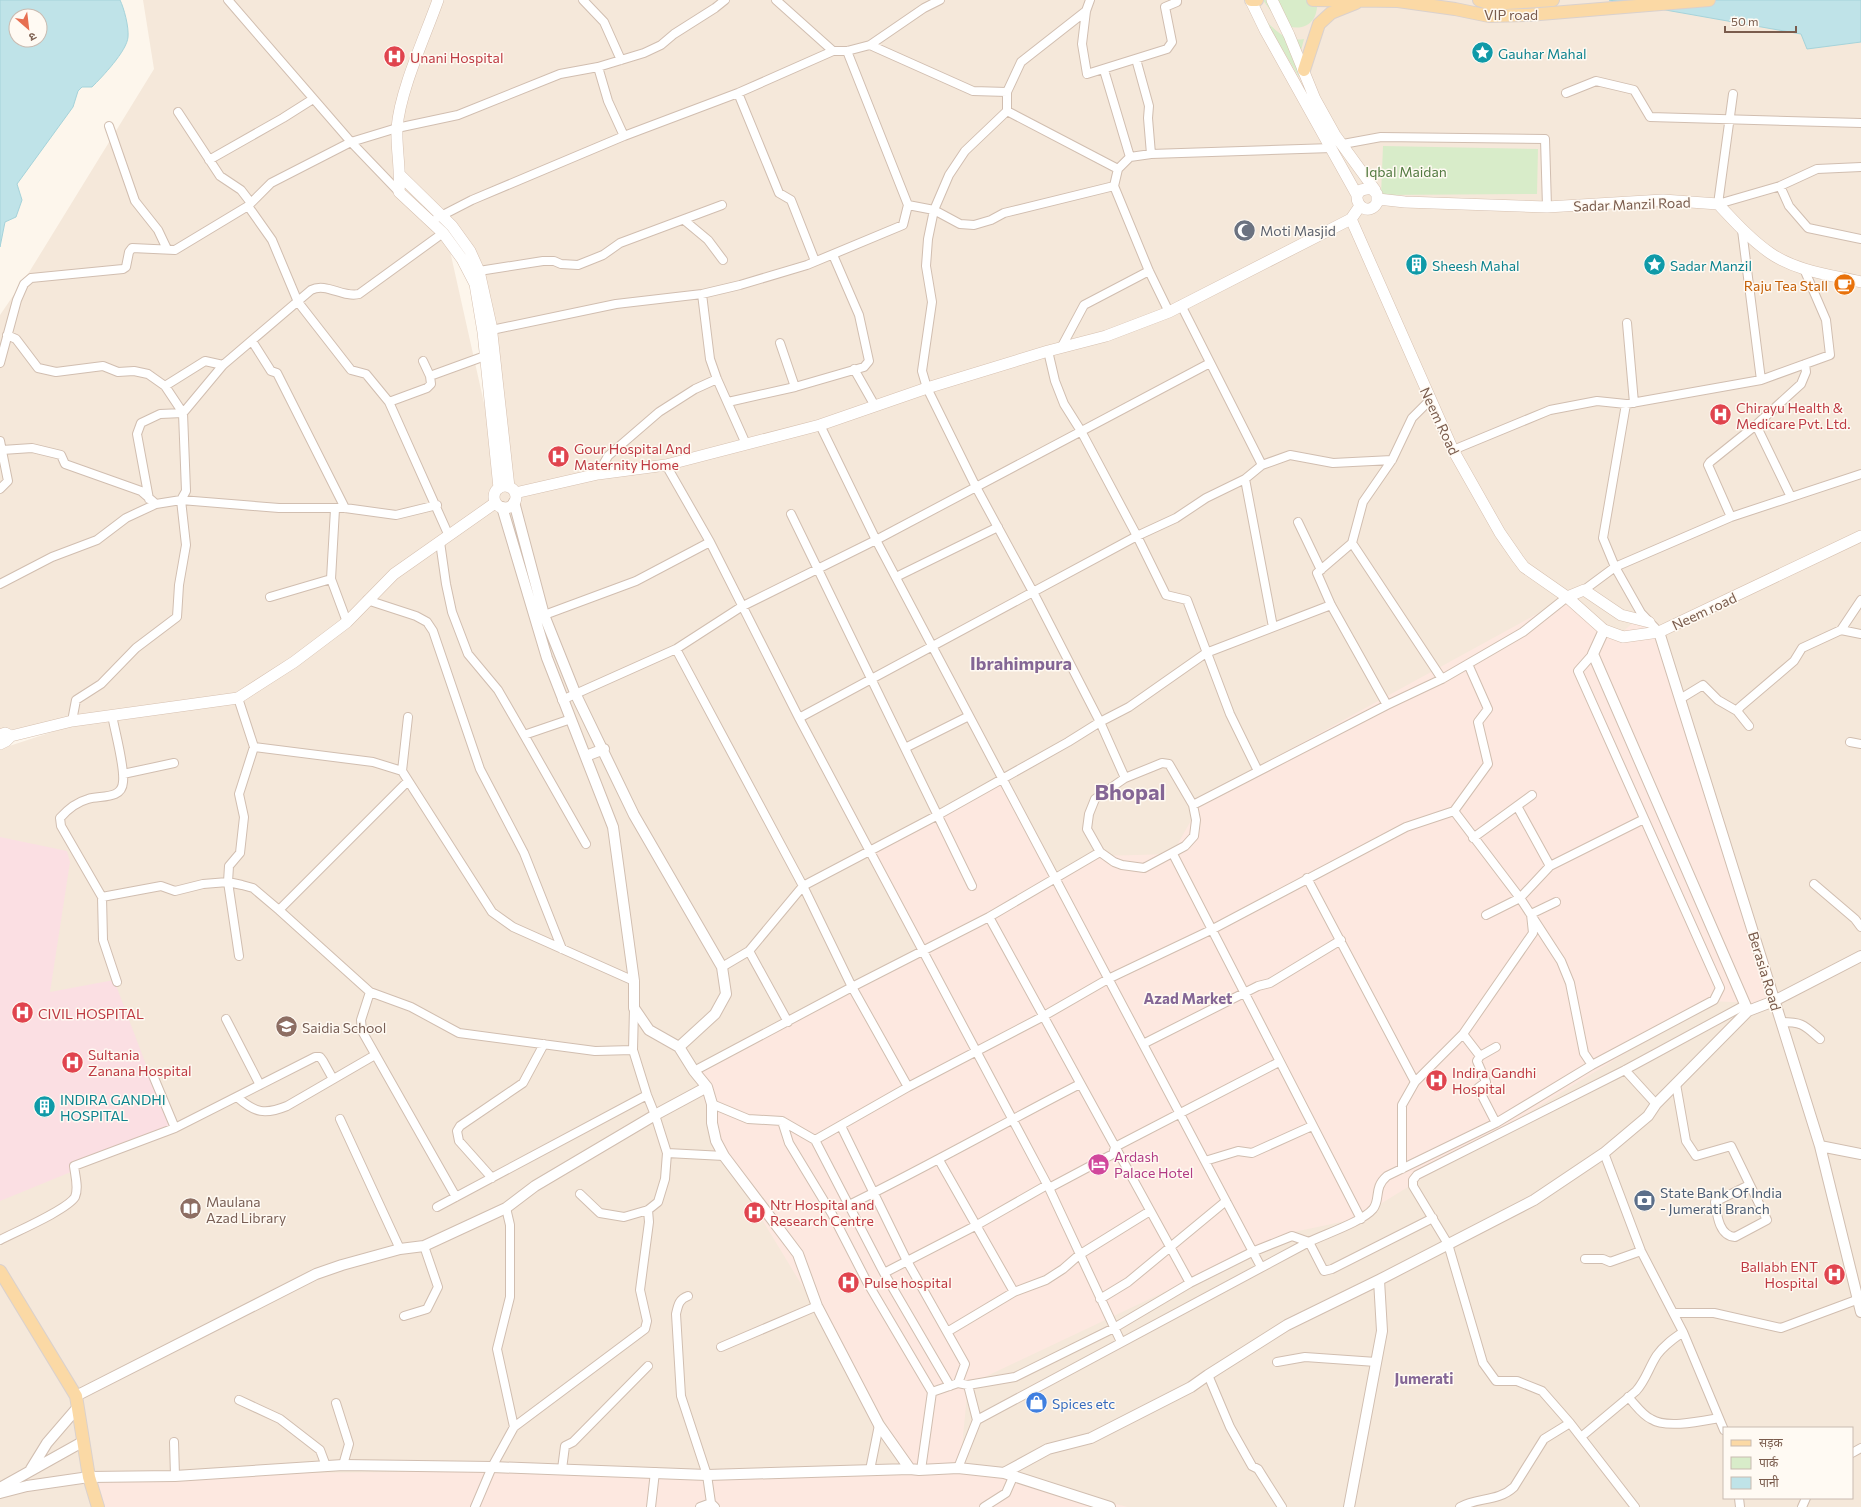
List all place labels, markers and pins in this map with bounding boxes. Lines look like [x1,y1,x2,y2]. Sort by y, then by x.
place icon: Gauhar Mahal [1469,40,1495,66]
hospital icon: Unani Hospital [381,44,407,70]
place label: Gauhar Mahal [1498,45,1587,62]
place label: Unani Hospital [410,49,503,66]
mosque icon: Moti Masjid [1231,217,1257,243]
place label: Moti Masjid [1260,222,1336,239]
building icon: Sheesh Mahal [1404,252,1430,278]
place icon: Sadar Manzil [1641,252,1667,278]
place label: Sheesh Mahal [1432,257,1520,274]
place label: Sadar Manzil [1670,257,1752,274]
cafe icon: Raju Tea Stall [1831,272,1857,298]
place label: Raju Tea Stall [1744,277,1828,294]
place label: Chirayu Health & Medicare Pvt. Ltd. [1736,399,1850,432]
hospital icon: Chirayu Health & Medicare Pvt. Ltd. [1707,402,1733,428]
place label: Gour Hospital And Maternity Home [574,440,691,473]
hospital icon: Gour Hospital And Maternity Home [546,443,572,469]
hospital icon: CIVIL HOSPITAL [10,1000,36,1026]
place label: CIVIL HOSPITAL [38,1005,144,1022]
school or university icon: Saidia School [274,1014,300,1040]
place label: Saidia School [302,1019,386,1036]
place label: Sultania Zanana Hospital [88,1046,192,1079]
hospital icon: Sultania Zanana Hospital [59,1049,85,1075]
place label: Indira Gandhi Hospital [1452,1064,1536,1097]
hospital icon: Indira Gandhi Hospital [1423,1067,1449,1093]
place label: INDIRA GANDHI HOSPITAL [60,1091,166,1124]
building icon: INDIRA GANDHI HOSPITAL [31,1094,57,1120]
place label: Ardash Palace Hotel [1114,1148,1193,1181]
hotel icon: Ardash Palace Hotel [1085,1151,1111,1177]
place label: State Bank Of India - Jumerati Branch [1660,1184,1782,1217]
bank icon: State Bank Of India - Jumerati Branch [1631,1187,1657,1213]
place label: Maulana Azad Library [206,1193,286,1226]
library icon: Maulana Azad Library [178,1196,204,1222]
place label: Ntr Hospital and Research Centre [770,1196,874,1229]
hospital icon: Ntr Hospital and Research Centre [742,1199,768,1225]
place label: Ballabh ENT Hospital [1740,1258,1818,1291]
hospital icon: Ballabh ENT Hospital [1821,1261,1847,1287]
hospital icon: Pulse hospital [836,1269,862,1295]
place label: Pulse hospital [864,1274,952,1291]
shop icon: Spices etc [1024,1390,1050,1416]
place label: Spices etc [1052,1395,1115,1412]

